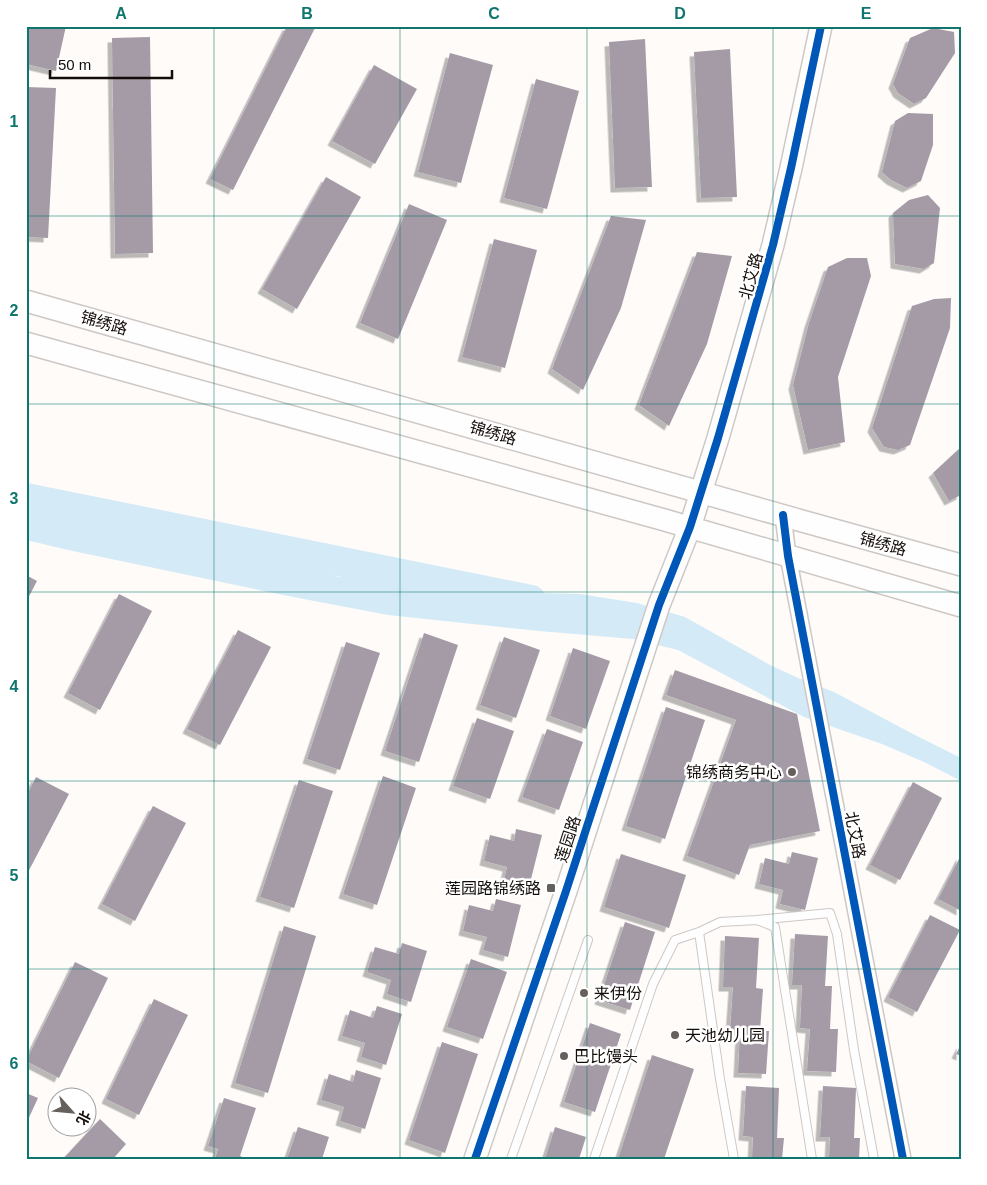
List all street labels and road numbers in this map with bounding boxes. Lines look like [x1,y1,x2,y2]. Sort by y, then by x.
street label: 北艾路 [737,251,765,301]
street label: 锦绣路 [79,308,129,338]
street label: 锦绣路 [468,418,518,448]
street label: 锦绣路 [858,530,908,558]
street label: 北艾路 [842,810,868,860]
street label: 莲园路 [552,814,584,864]

